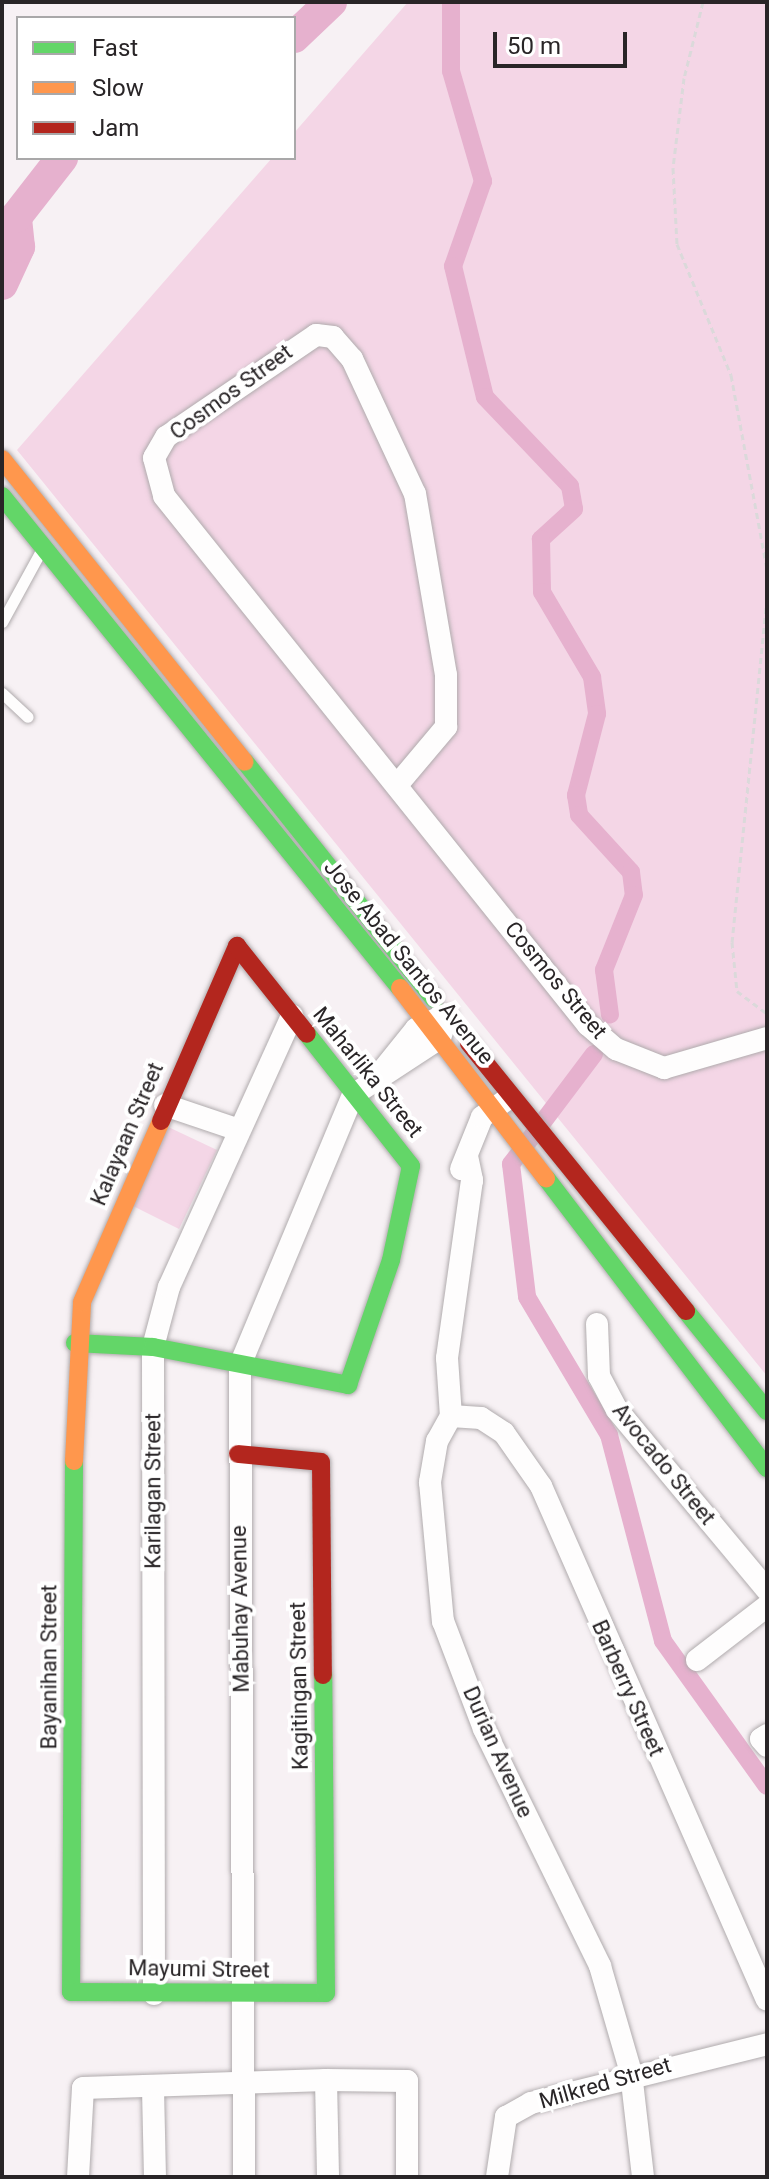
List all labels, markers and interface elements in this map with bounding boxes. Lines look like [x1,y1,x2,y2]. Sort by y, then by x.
legend [16,16,296,160]
scale bar [497,16,631,66]
text: 50 m [507,32,561,60]
text: Fast [92,34,138,62]
text: Slow [92,74,144,102]
text: Jam [92,114,139,142]
street label: Cosmos Street [165,339,297,445]
street label: Jose Abad Santos Avenue [318,855,500,1069]
street label: Cosmos Street [499,916,613,1044]
street label: Maharlika Street [307,1002,429,1142]
street label: Kalayaan Street [85,1059,169,1209]
street label: Avocado Street [607,1398,721,1530]
street label: Karilagan Street [140,1413,166,1569]
street label: Mabuhay Avenue [225,1525,255,1693]
street label: Bayanihan Street [36,1585,62,1749]
street label: Kagitingan Street [284,1602,314,1770]
street label: Barberry Street [586,1616,670,1760]
street label: Durian Avenue [457,1682,539,1822]
street label: Mayumi Street [128,1955,270,1983]
street label: Milkred Street [536,2052,674,2114]

